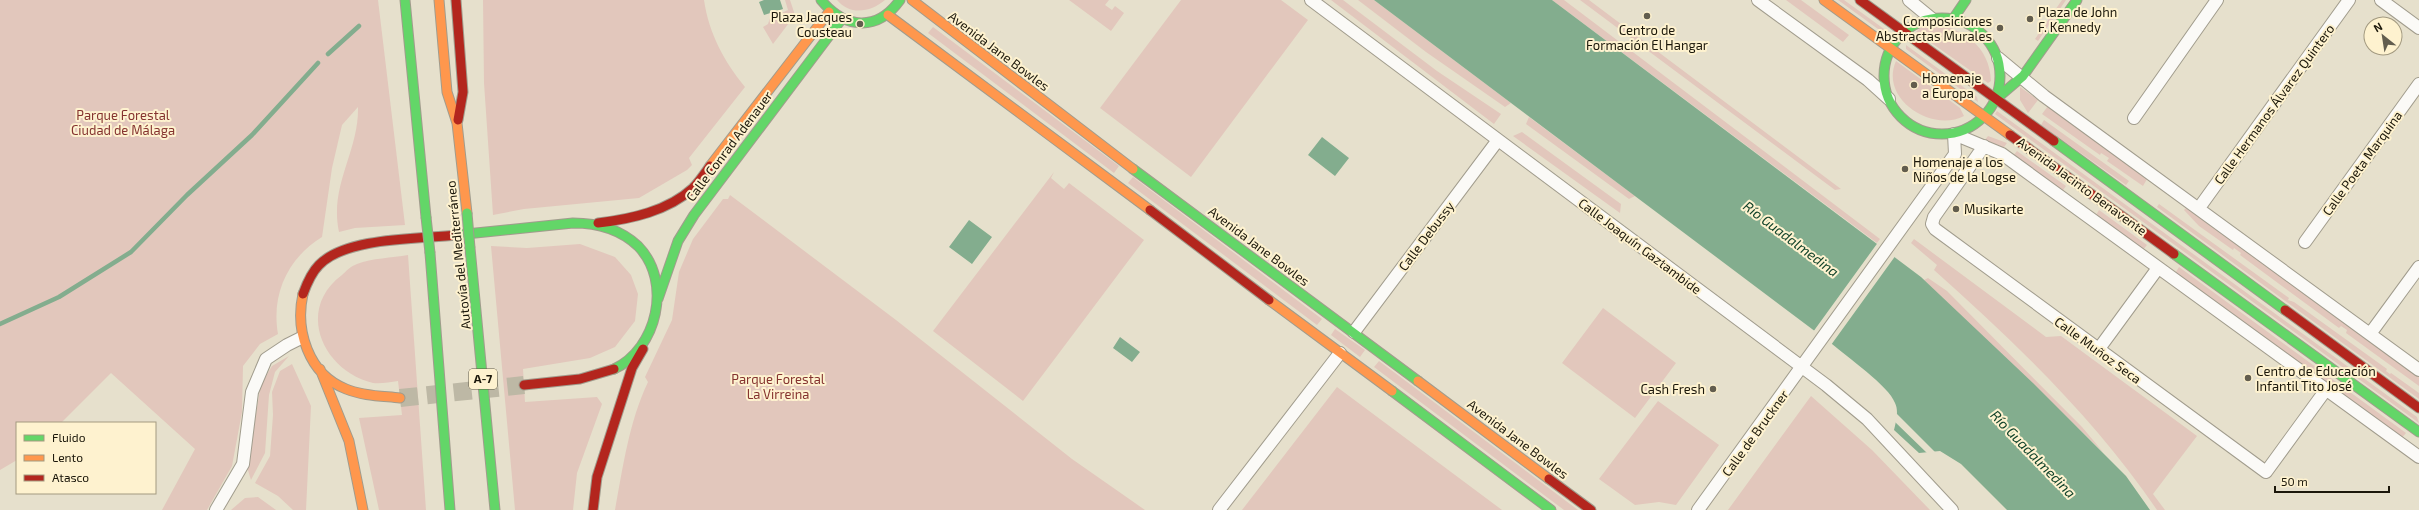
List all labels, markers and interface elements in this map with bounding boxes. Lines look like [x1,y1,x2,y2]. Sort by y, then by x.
place label: Plaza de John F. Kennedy [2038,4,2117,35]
street label: Avenida Jane Bowles [945,8,1053,94]
place label: Plaza Jacques Cousteau [771,9,852,40]
marker: Centro de Formación El Hangar [1642,11,1652,21]
place label: Composiciones Abstractas Murales [1876,13,1992,44]
marker: Plaza de John F. Kennedy [2025,14,2035,24]
north arrow [2363,16,2403,56]
marker: Plaza Jacques Cousteau [855,19,865,29]
text: N [2371,19,2384,35]
street label: Calle Hermanos Álvarez Quintero [2210,20,2338,187]
place label: Centro de Formación El Hangar [1586,22,1708,53]
marker: Composiciones Abstractas Murales [1995,23,2005,33]
place label: Homenaje a Europa [1922,70,1981,101]
marker: Homenaje a Europa [1909,80,1919,90]
street label: Calle Conrad Adenauer [682,88,776,204]
park label: Parque Forestal Ciudad de Málaga [71,107,175,138]
street label: Calle Poeta Marquina [2319,108,2405,218]
street label: Avenida Jacinto Benavente [2014,134,2150,238]
place label: Homenaje a los Niños de la Logse [1913,154,2016,185]
marker: Homenaje a los Niños de la Logse [1900,164,1910,174]
street label: Autovía del Mediterráneo [442,180,474,330]
street label: Calle Joaquín Gaztambide [1575,195,1705,297]
water label: Río Guadalmedina [1740,197,1842,280]
street label: Calle Debussy [1395,198,1457,274]
place label: Musikarte [1964,201,2024,217]
street label: Avenida Jane Bowles [1205,203,1313,289]
marker: Musikarte [1951,204,1961,214]
street label: Calle Muñoz Seca [2052,313,2144,387]
place label: Centro de Educación Infantil Tito José [2256,363,2376,394]
road number: A-7 [469,369,497,389]
park label: Parque Forestal La Virreina [731,371,825,402]
marker: Centro de Educación Infantil Tito José [2243,373,2253,383]
place label: Cash Fresh [1640,381,1705,397]
marker: Cash Fresh [1708,384,1718,394]
street label: Calle de Bruckner [1718,387,1792,479]
street label: Avenida Jane Bowles [1464,396,1572,482]
water label: Río Guadalmedina [1987,406,2079,501]
legend [16,422,156,494]
text: Fluido [52,430,86,444]
text: Lento [52,450,83,464]
scale bar [2275,468,2389,494]
text: Atasco [52,470,89,484]
text: 50 m [2281,474,2308,488]

